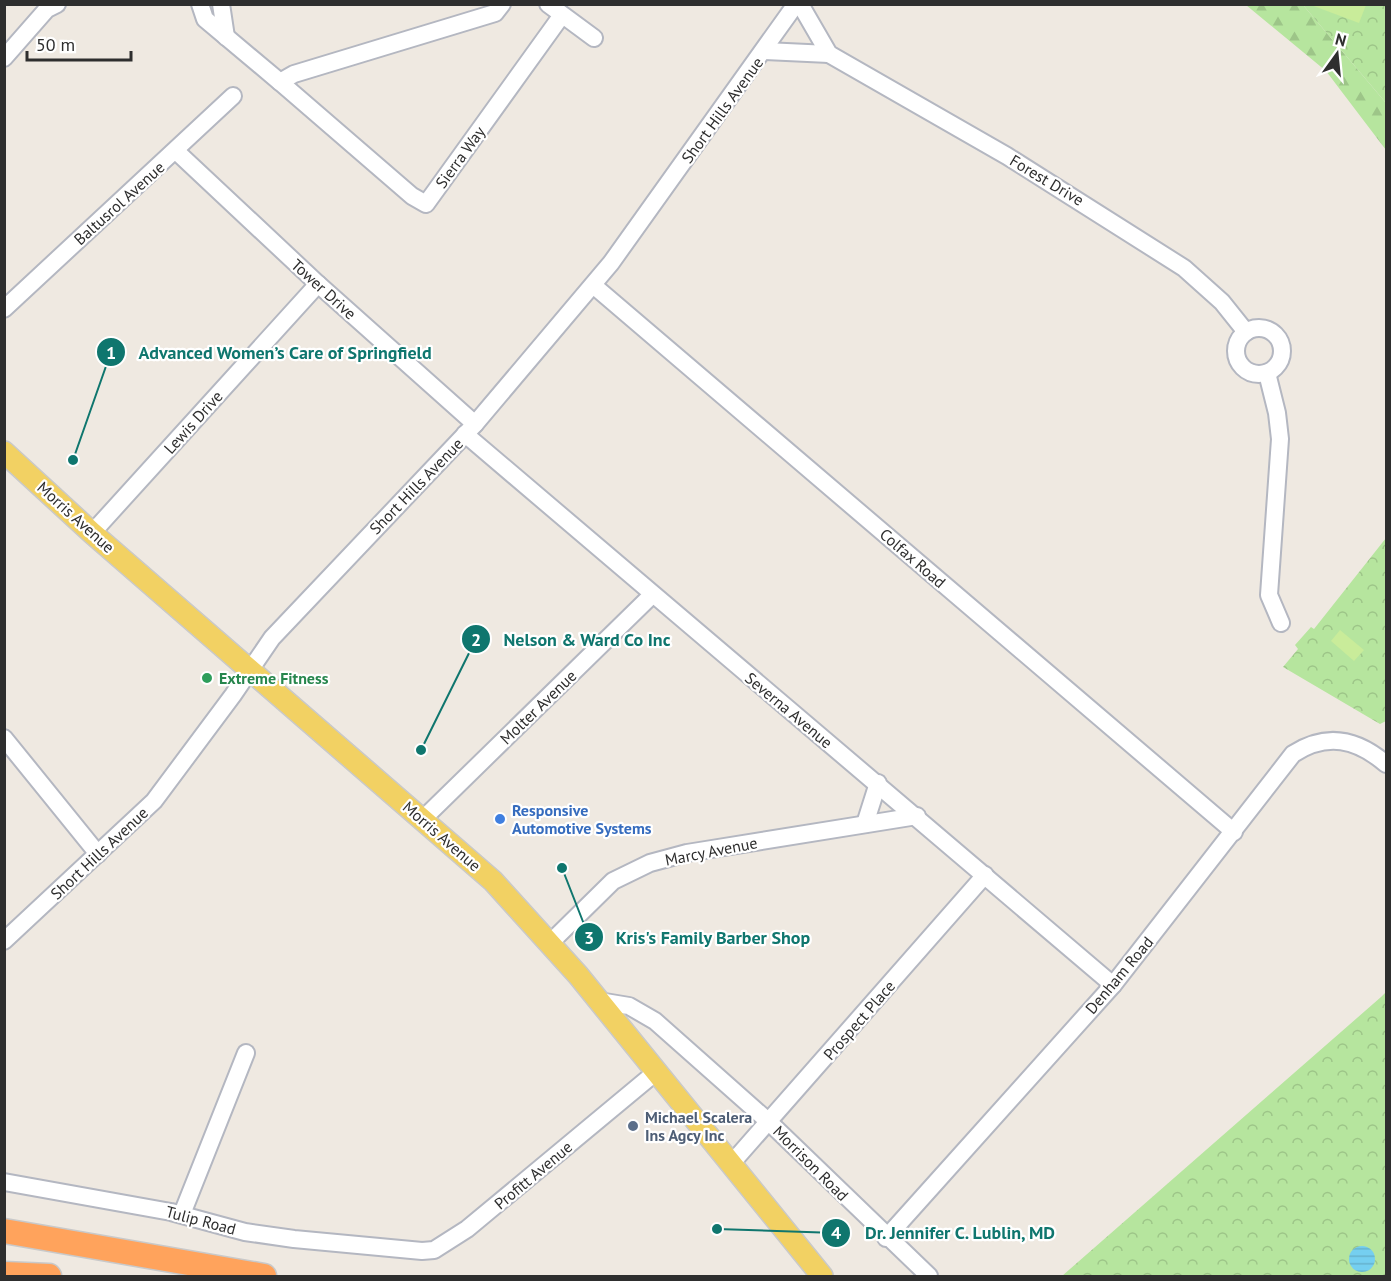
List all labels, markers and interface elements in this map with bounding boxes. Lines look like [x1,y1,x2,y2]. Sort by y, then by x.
scale bar [27,24,130,62]
north arrow [1307,24,1367,84]
text: N [1333,28,1349,51]
text: 50 m [36,33,75,56]
street label: Short Hills Avenue [677,53,767,167]
street label: Sierra Way [431,122,489,192]
street label: Forest Drive [1006,150,1088,210]
street label: Baltusrol Avenue [70,157,168,249]
street label: Tower Drive [287,255,361,323]
callout: Advanced Women’s Care of Springfield [96,334,444,370]
text: 1 [106,341,116,364]
text: Advanced Women’s Care of Springfield [138,341,432,364]
street label: Lewis Drive [159,386,227,458]
street label: Short Hills Avenue [365,434,467,538]
street label: Morris Avenue [33,477,119,557]
street label: Colfax Road [876,524,950,592]
callout: Nelson & Ward Co Inc [461,621,683,657]
text: 2 [471,628,481,651]
text: Nelson & Ward Co Inc [504,628,671,651]
street label: Molter Avenue [496,666,580,748]
place label: Extreme Fitness [219,668,329,688]
street label: Severna Avenue [741,668,837,752]
marker: Extreme Fitness [200,671,214,685]
street label: Morris Avenue [399,797,485,875]
place label: Responsive Automotive Systems [512,800,652,838]
street label: Short Hills Avenue [46,803,152,903]
marker: Responsive Automotive Systems [493,812,507,826]
street label: Marcy Avenue [663,832,759,870]
callout: Kris's Family Barber Shop [574,919,823,955]
text: 3 [584,926,594,949]
text: Kris's Family Barber Shop [616,926,811,949]
street label: Denham Road [1081,932,1157,1018]
street label: Prospect Place [819,976,899,1064]
place label: Michael Scalera Ins Agcy Inc [645,1107,752,1145]
marker: Michael Scalera Ins Agcy Inc [626,1119,640,1133]
street label: Morrison Road [769,1121,853,1205]
street label: Profitt Avenue [490,1137,576,1213]
street label: Tulip Road [164,1201,238,1239]
callout: Dr. Jennifer C. Lublin, MD [821,1215,1069,1251]
text: 4 [831,1221,841,1244]
text: Dr. Jennifer C. Lublin, MD [865,1221,1055,1244]

